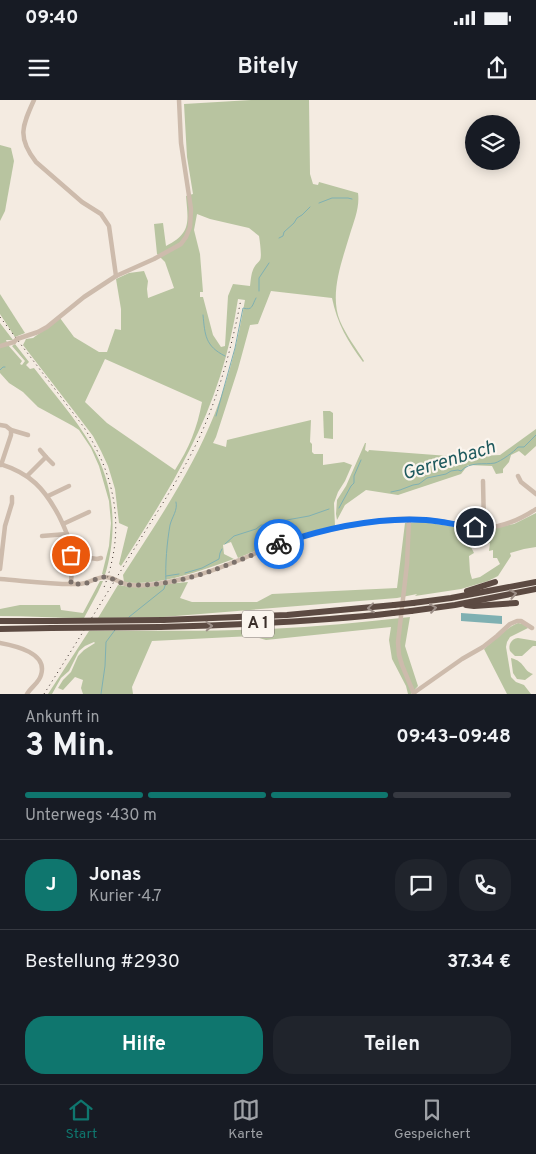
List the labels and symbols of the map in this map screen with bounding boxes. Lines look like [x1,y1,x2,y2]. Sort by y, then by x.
water label: Gerrenbach [399,435,499,487]
pin [454,506,496,548]
courier [254,519,304,569]
pin [50,534,92,576]
one-way arrow [508,589,517,600]
one-way arrow [367,602,375,613]
one-way arrow [428,603,437,613]
road number: A 1 [242,610,274,638]
one-way arrow [205,621,213,631]

